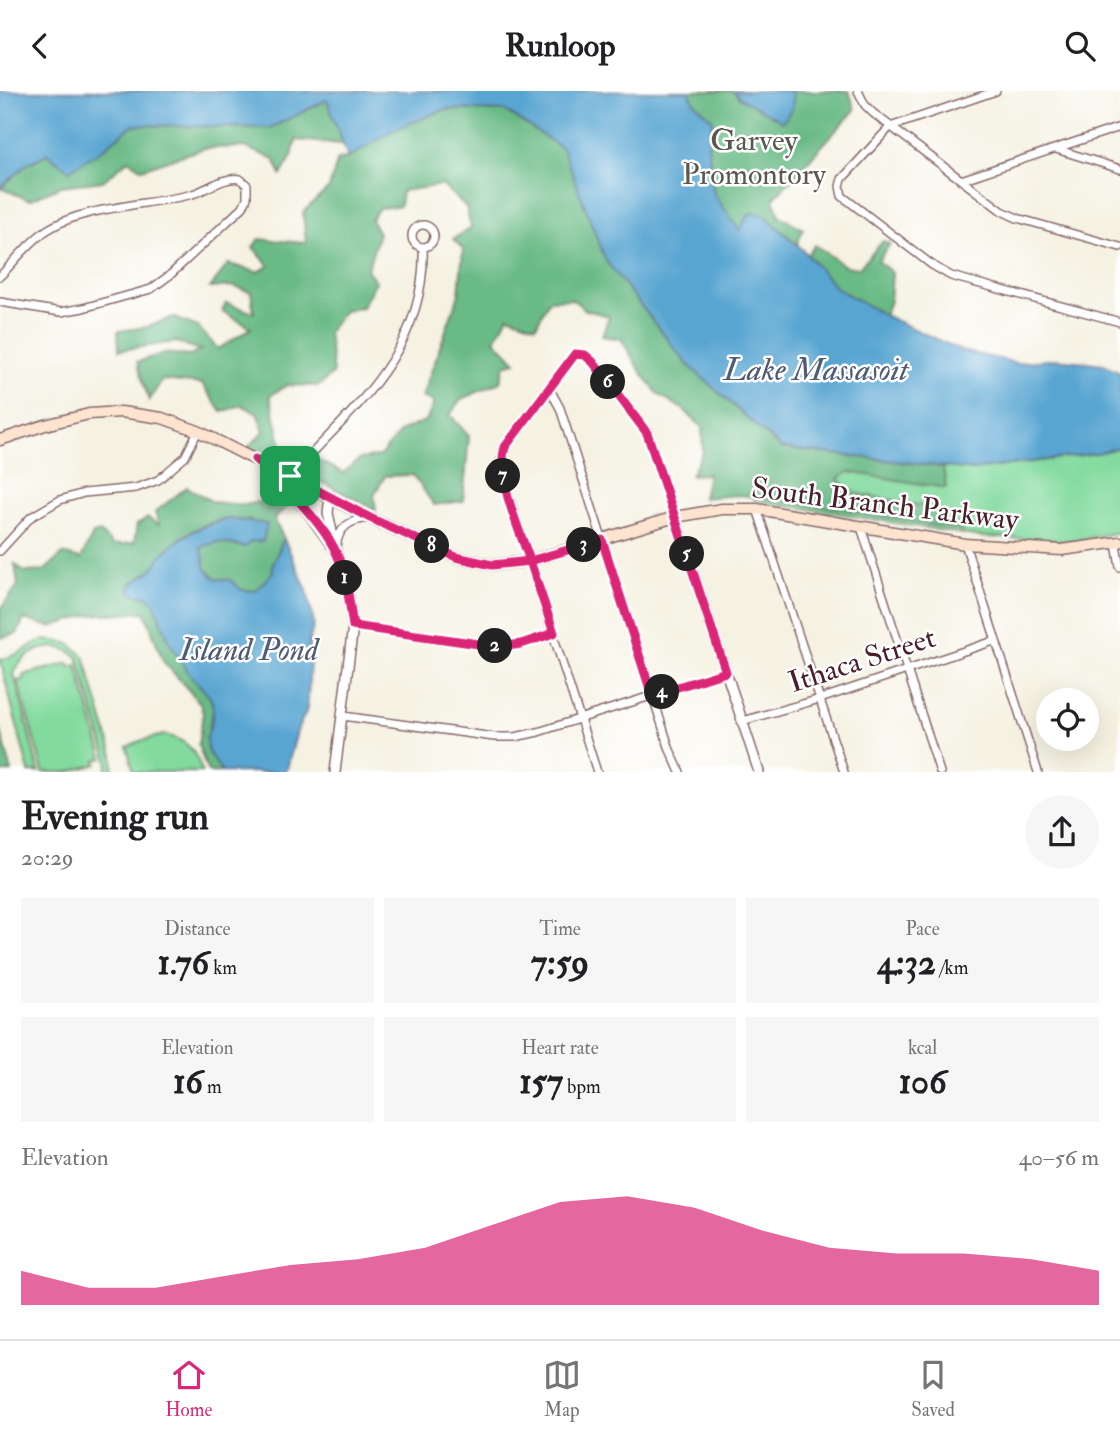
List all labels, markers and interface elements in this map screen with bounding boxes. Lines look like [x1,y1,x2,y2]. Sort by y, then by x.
text: Runloop [505,26,615,66]
icon: back [21,27,59,65]
icon: search [1061,27,1099,65]
park label: Garvey Promontory [682,122,827,193]
water label: Lake Massasoit [721,350,910,390]
pin: 6 [590,365,626,399]
text: 6 [603,369,612,393]
pin [260,446,320,506]
icon: arrive [271,457,309,495]
pin: 7 [486,459,520,493]
text: 7 [498,463,507,487]
street label: South Branch Parkway [749,469,1021,539]
pin: 3 [566,527,602,563]
pin: 8 [414,529,450,563]
text: 3 [580,532,587,556]
text: 8 [427,533,436,557]
pin: 5 [670,537,704,571]
text: 5 [682,541,691,565]
pin: 1 [328,561,362,595]
text: 1 [341,565,348,589]
street label: Ithaca Street [784,619,941,701]
pin: 2 [477,629,512,663]
water label: Island Pond [178,630,321,670]
text: 2 [490,633,499,657]
pin: 4 [644,675,680,709]
text: 4 [656,679,667,703]
map controls [1036,688,1099,751]
button: locate [1036,688,1099,751]
text: Evening run [21,793,209,841]
button: share [1025,795,1099,869]
text: 20:29 [21,843,74,872]
text: Distance [164,917,231,941]
text: Time [539,917,581,941]
text: Pace [906,917,940,941]
text: 1.76 [158,941,209,985]
text: 7:59 [531,941,589,985]
text: 4:32 [877,941,936,985]
text: km [209,956,237,980]
text: /km [936,956,968,980]
text: Elevation [161,1036,234,1060]
text: Heart rate [521,1036,599,1060]
text: kcal [908,1036,937,1060]
text: 16 [173,1060,203,1104]
text: 157 [519,1060,563,1104]
text: 106 [899,1060,947,1104]
text: m [203,1075,222,1099]
text: bpm [563,1075,601,1099]
text: Elevation [21,1143,109,1172]
text: 40–56 m [1019,1143,1099,1172]
tab: Home [165,1356,212,1422]
tab: Map [543,1356,581,1422]
tab: Saved [911,1356,955,1422]

